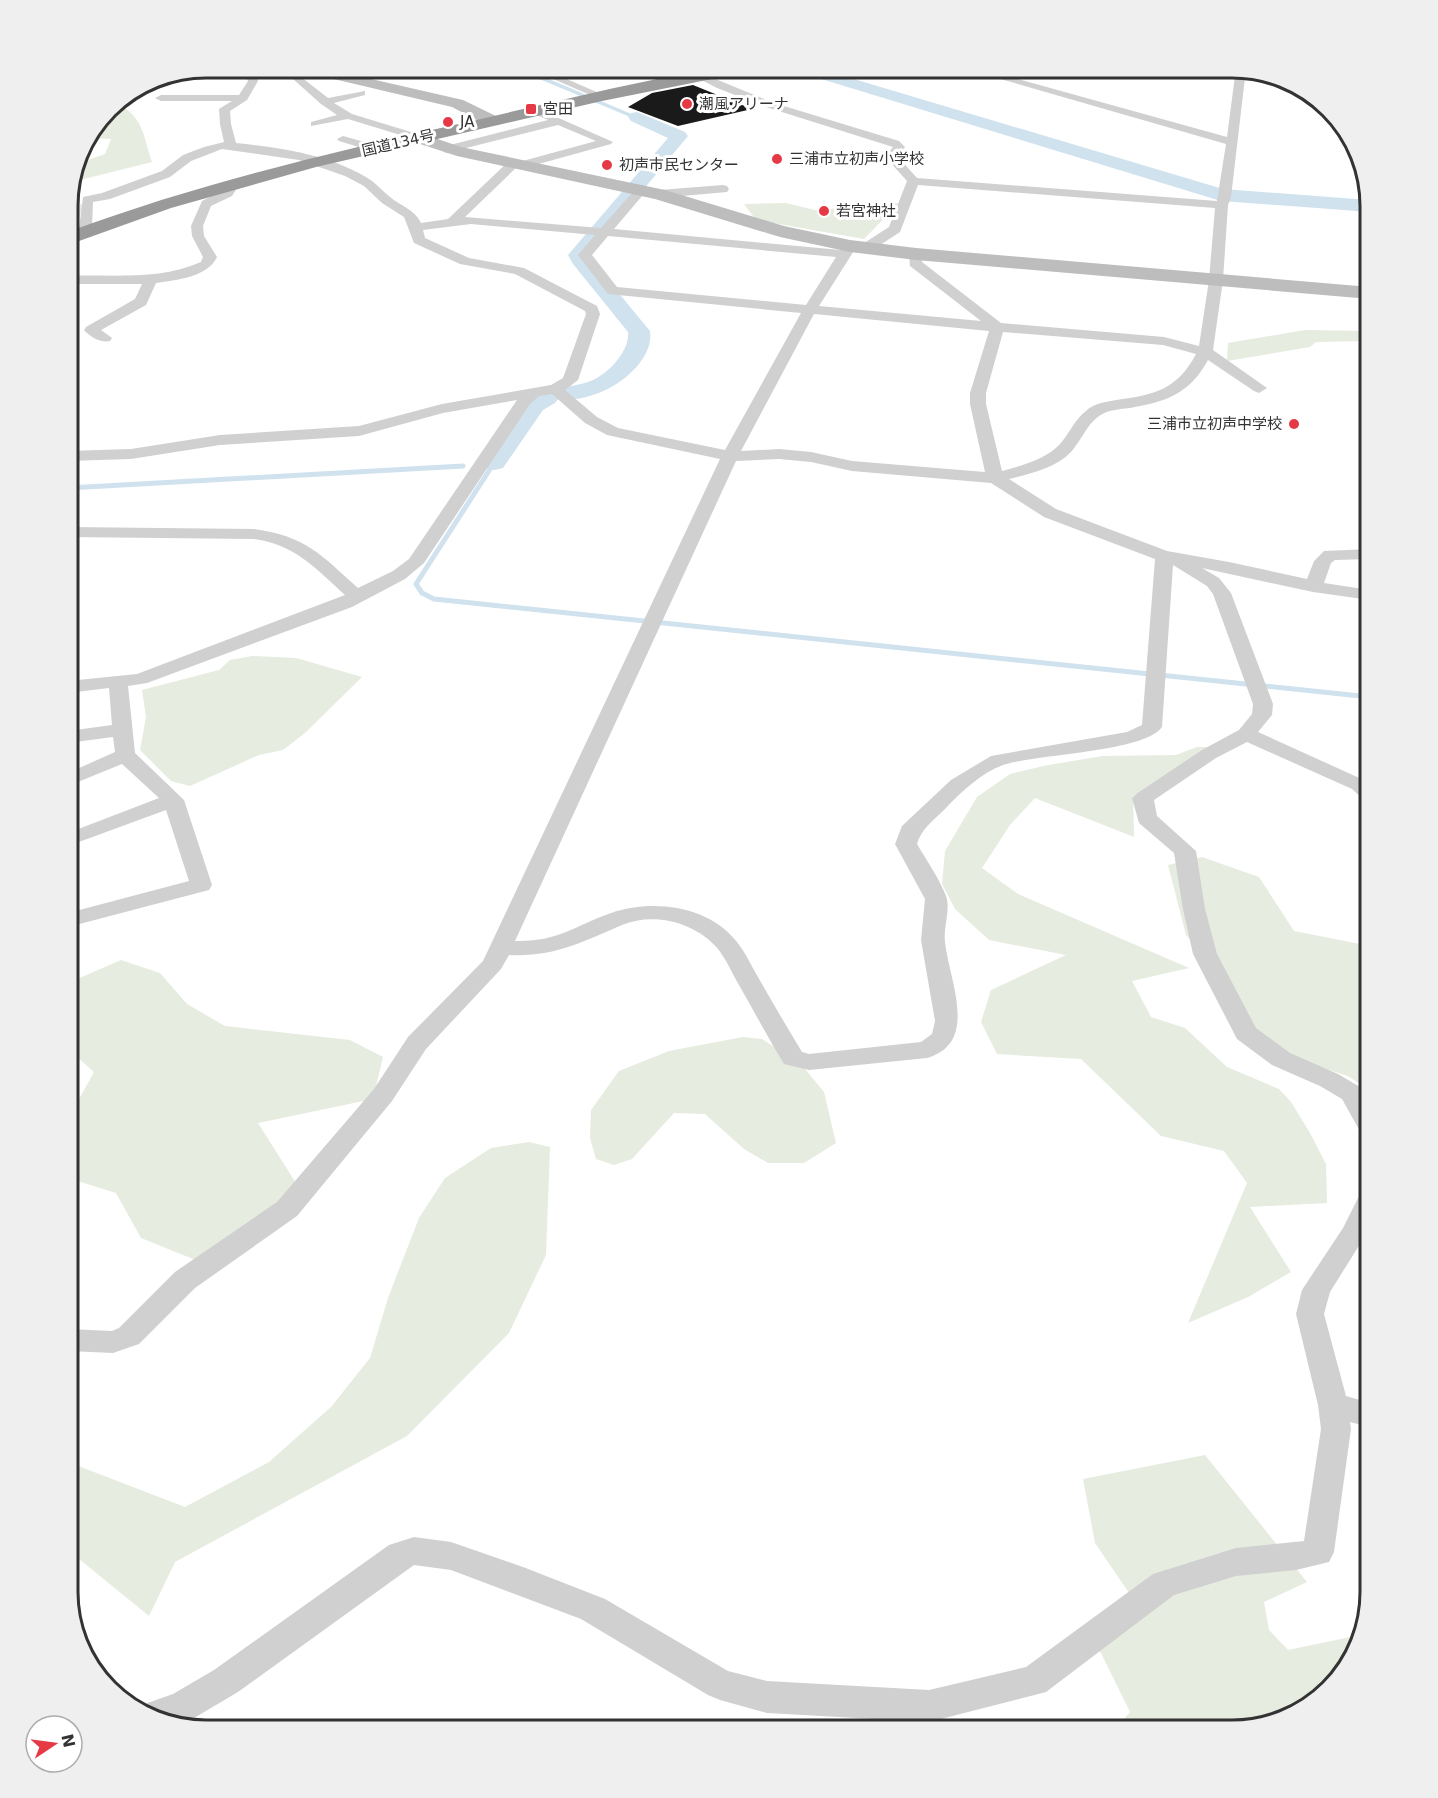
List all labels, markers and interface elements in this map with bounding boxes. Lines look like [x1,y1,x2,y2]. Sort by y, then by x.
place label: 潮風アリーナ [699,95,789,113]
marker: 潮風アリーナ [680,97,694,111]
place label: 宮田 [543,100,573,118]
marker: 宮田 [524,102,538,116]
place label: JA [459,113,475,131]
marker: JA [441,115,455,129]
street label: 国道134号 [360,126,436,160]
place label: 三浦市立初声小学校 [789,150,924,168]
marker: 三浦市立初声小学校 [770,152,784,166]
place label: 初声市民センター [619,156,739,174]
marker: 初声市民センター [600,158,614,172]
place label: 若宮神社 [836,202,896,220]
marker: 若宮神社 [817,204,831,218]
place label: 三浦市立初声中学校 [1147,415,1282,433]
marker: 三浦市立初声中学校 [1287,417,1301,431]
north arrow [24,1714,84,1774]
text: N [57,1732,79,1749]

